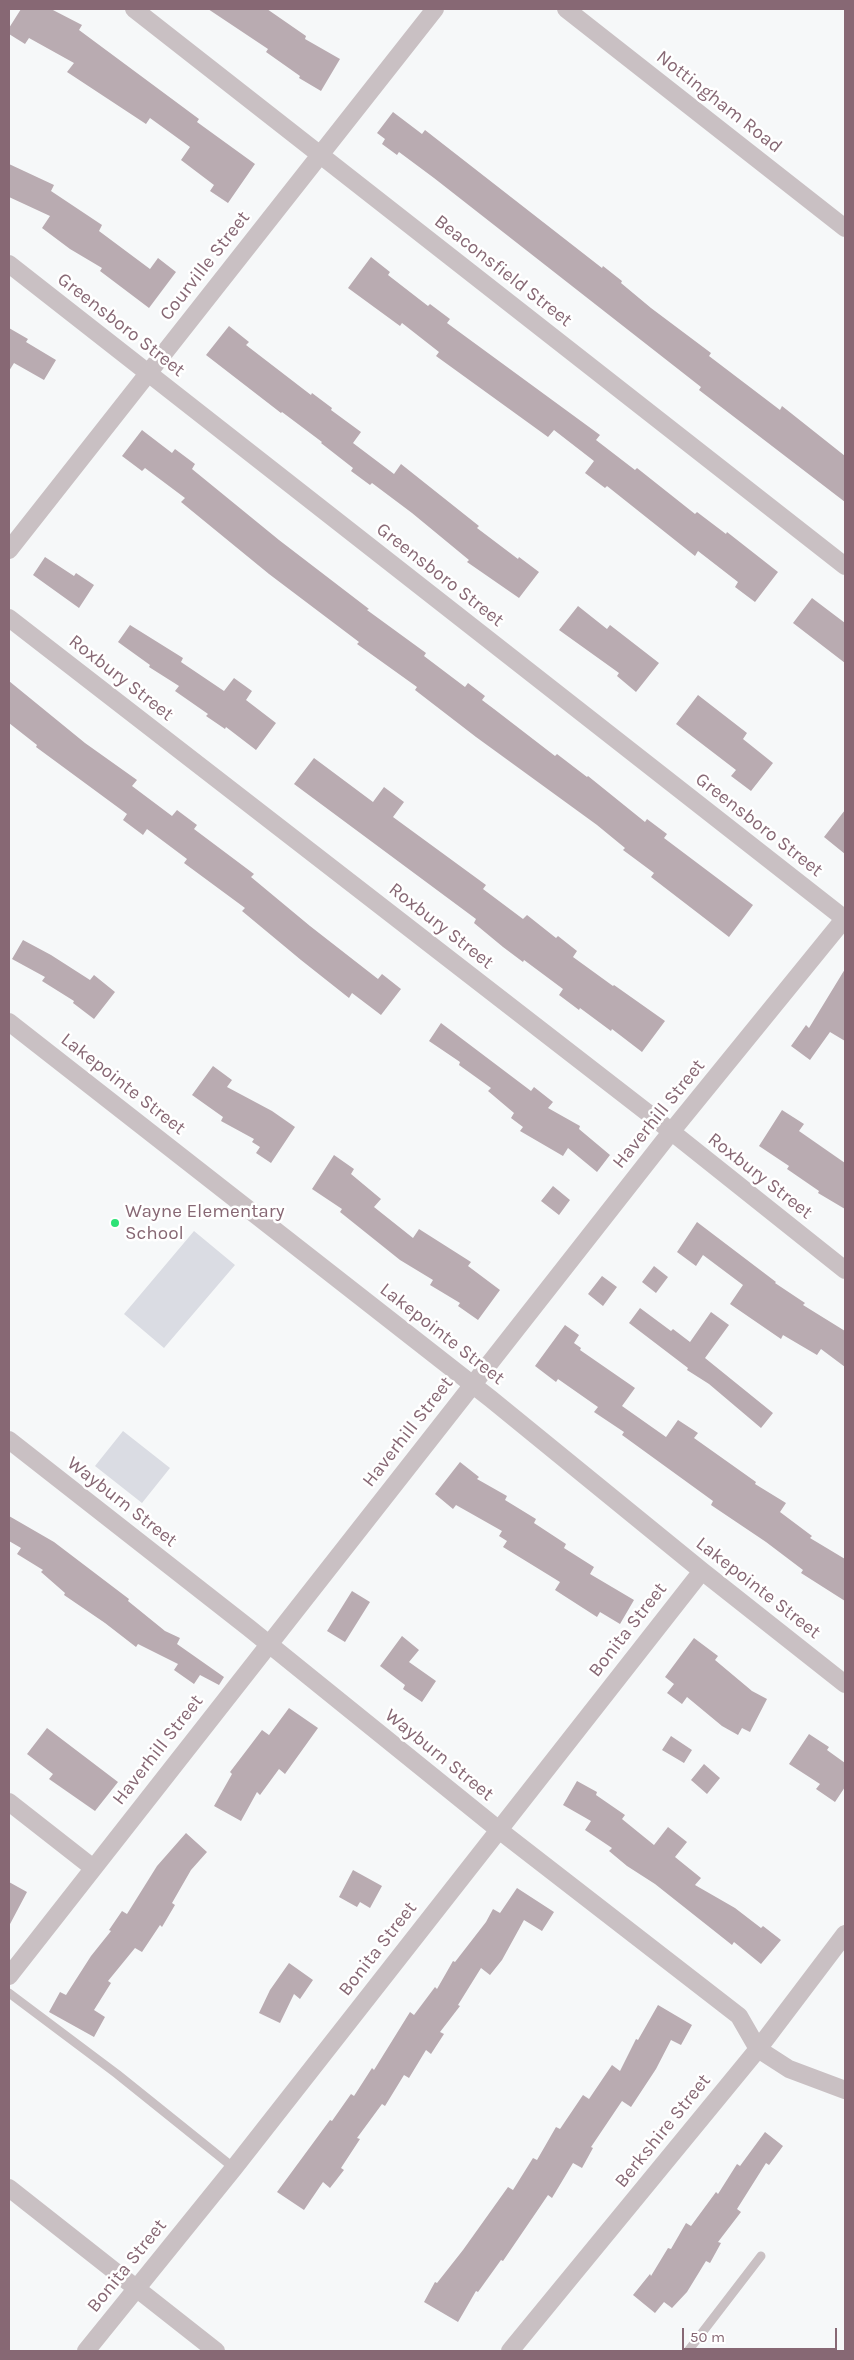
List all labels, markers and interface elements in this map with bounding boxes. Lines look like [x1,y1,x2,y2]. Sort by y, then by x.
street label: Nottingham Road [652,46,786,158]
street label: Courville Street [155,207,255,325]
street label: Beaconsfield Street [429,210,577,332]
street label: Greensboro Street [53,268,189,382]
street label: Greensboro Street [372,518,508,632]
street label: Roxbury Street [64,630,178,726]
street label: Greensboro Street [691,768,827,882]
street label: Roxbury Street [384,878,498,974]
street label: Lakepointe Street [56,1028,190,1140]
street label: Haverhill Street [608,1055,710,1173]
street label: Roxbury Street [703,1128,817,1224]
place label: Wayne Elementary School [125,1201,284,1245]
marker: Wayne Elementary School [109,1217,121,1229]
street label: Lakepointe Street [375,1278,509,1390]
street label: Haverhill Street [358,1372,458,1492]
street label: Wayburn Street [62,1452,182,1552]
street label: Lakepointe Street [691,1532,825,1644]
street label: Bonita Street [584,1578,672,1682]
street label: Haverhill Street [108,1690,208,1810]
street label: Wayburn Street [380,1704,498,1806]
street label: Bonita Street [334,1897,422,2001]
street label: Berkshire Street [610,2070,716,2192]
street label: Bonita Street [82,2215,172,2317]
scale bar [684,2318,839,2350]
text: 50 m [690,2328,725,2346]

